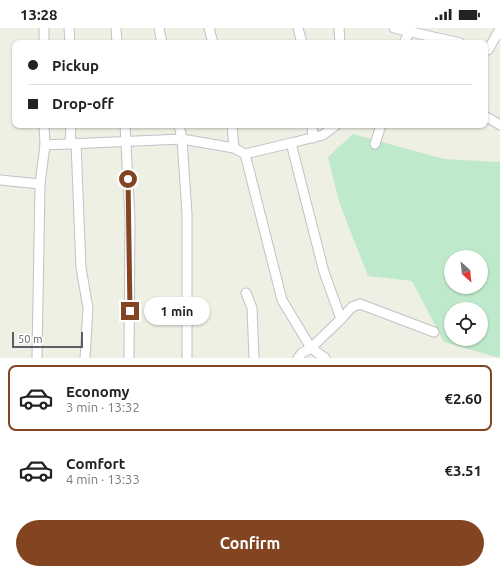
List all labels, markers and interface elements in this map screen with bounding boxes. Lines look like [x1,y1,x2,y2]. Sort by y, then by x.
text: 13:28 [20,6,58,23]
text: Pickup [52,57,99,74]
text: Drop-off [52,95,114,112]
route start [119,170,137,188]
north arrow [444,250,488,294]
map controls [444,250,488,346]
callout: 1 min [144,297,210,325]
route end [121,302,139,320]
button: locate [444,302,488,346]
text: 1 min [161,304,193,318]
scale bar [12,330,83,349]
text: 50 m [18,333,42,345]
icon: car [18,380,54,416]
text: Economy [66,383,130,400]
text: €2.60 [444,390,482,407]
text: 3 min · 13:32 [66,400,140,414]
icon: car [18,452,54,488]
text: Comfort [66,455,125,472]
text: €3.51 [444,462,482,479]
text: 4 min · 13:33 [66,472,140,486]
button: Confirm [16,520,484,566]

